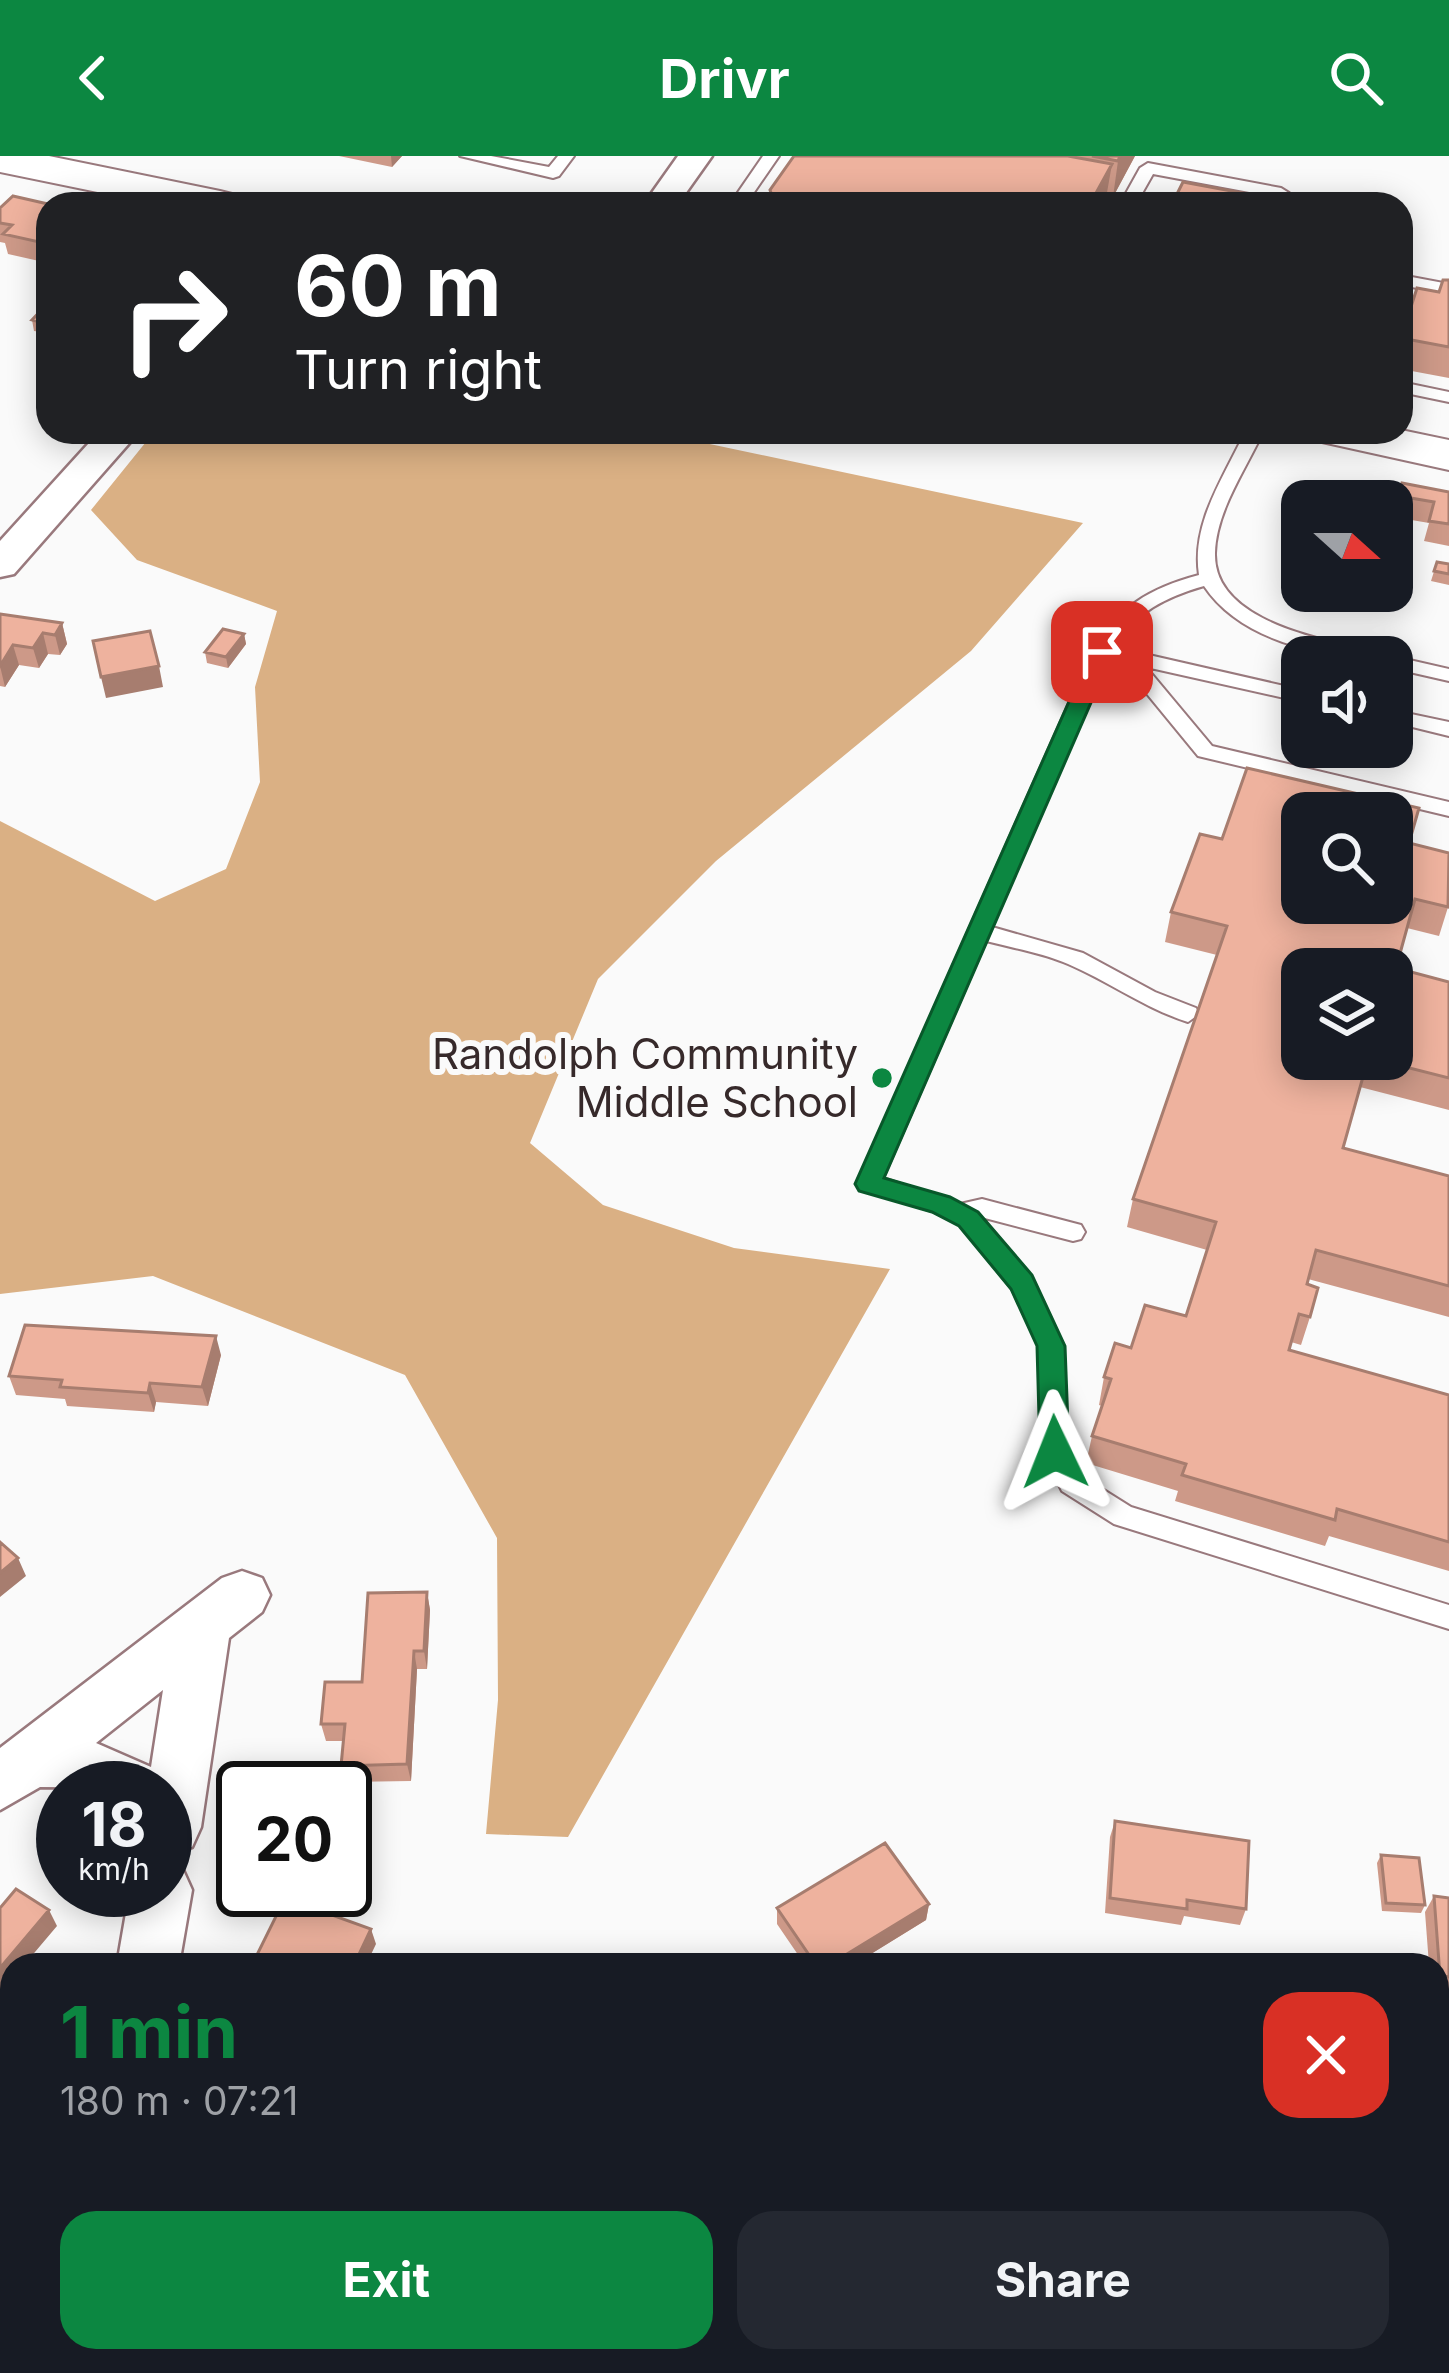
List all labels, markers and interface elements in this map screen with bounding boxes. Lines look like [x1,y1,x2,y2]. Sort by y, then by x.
icon: back [60,45,126,111]
icon: search [1323,45,1389,111]
text: Drivr [659,46,790,111]
text: 60 m [294,235,502,336]
icon: right [96,240,252,396]
text: Turn right [294,337,542,402]
north arrow [1281,480,1413,612]
map controls [1281,480,1413,1080]
pin [1051,601,1153,703]
icon: arrive [1069,619,1135,685]
button: sound [1281,636,1413,768]
button: search [1281,792,1413,924]
button: layers [1281,948,1413,1080]
place label: Randolph Community Middle School [432,1028,858,1127]
marker: Randolph Community Middle School [869,1065,895,1091]
position arrow [992,1389,1118,1515]
speed limit sign: 20 [216,1761,372,1917]
text: 18 [82,1788,146,1860]
text: km/h [78,1851,150,1887]
text: 1 min [60,1988,238,2075]
button: close [1263,1992,1389,2118]
text: 180 m · 07:21 [60,2077,298,2124]
button: Exit [60,2211,713,2349]
button: Share [737,2211,1389,2349]

